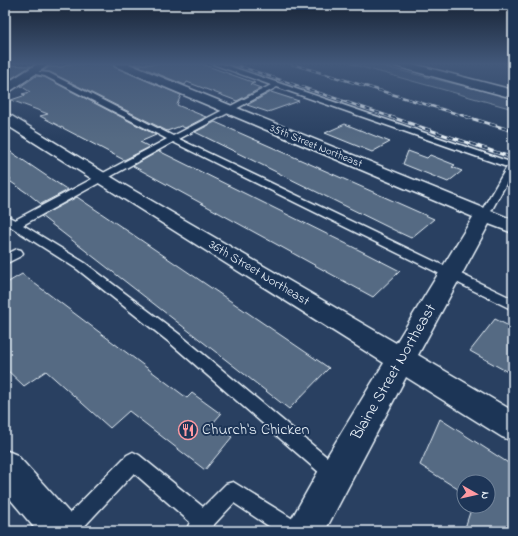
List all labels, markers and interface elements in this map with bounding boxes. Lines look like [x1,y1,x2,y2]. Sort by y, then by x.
street label: 35th Street Northeast [267,120,365,172]
street label: 36th Street Northeast [205,235,314,311]
street label: Blaine Street Northeast [345,299,443,445]
place label: Church's Chicken [202,418,310,442]
restaurant icon: Church's Chicken [177,419,199,441]
north arrow [456,474,496,514]
text: N [476,490,493,500]

